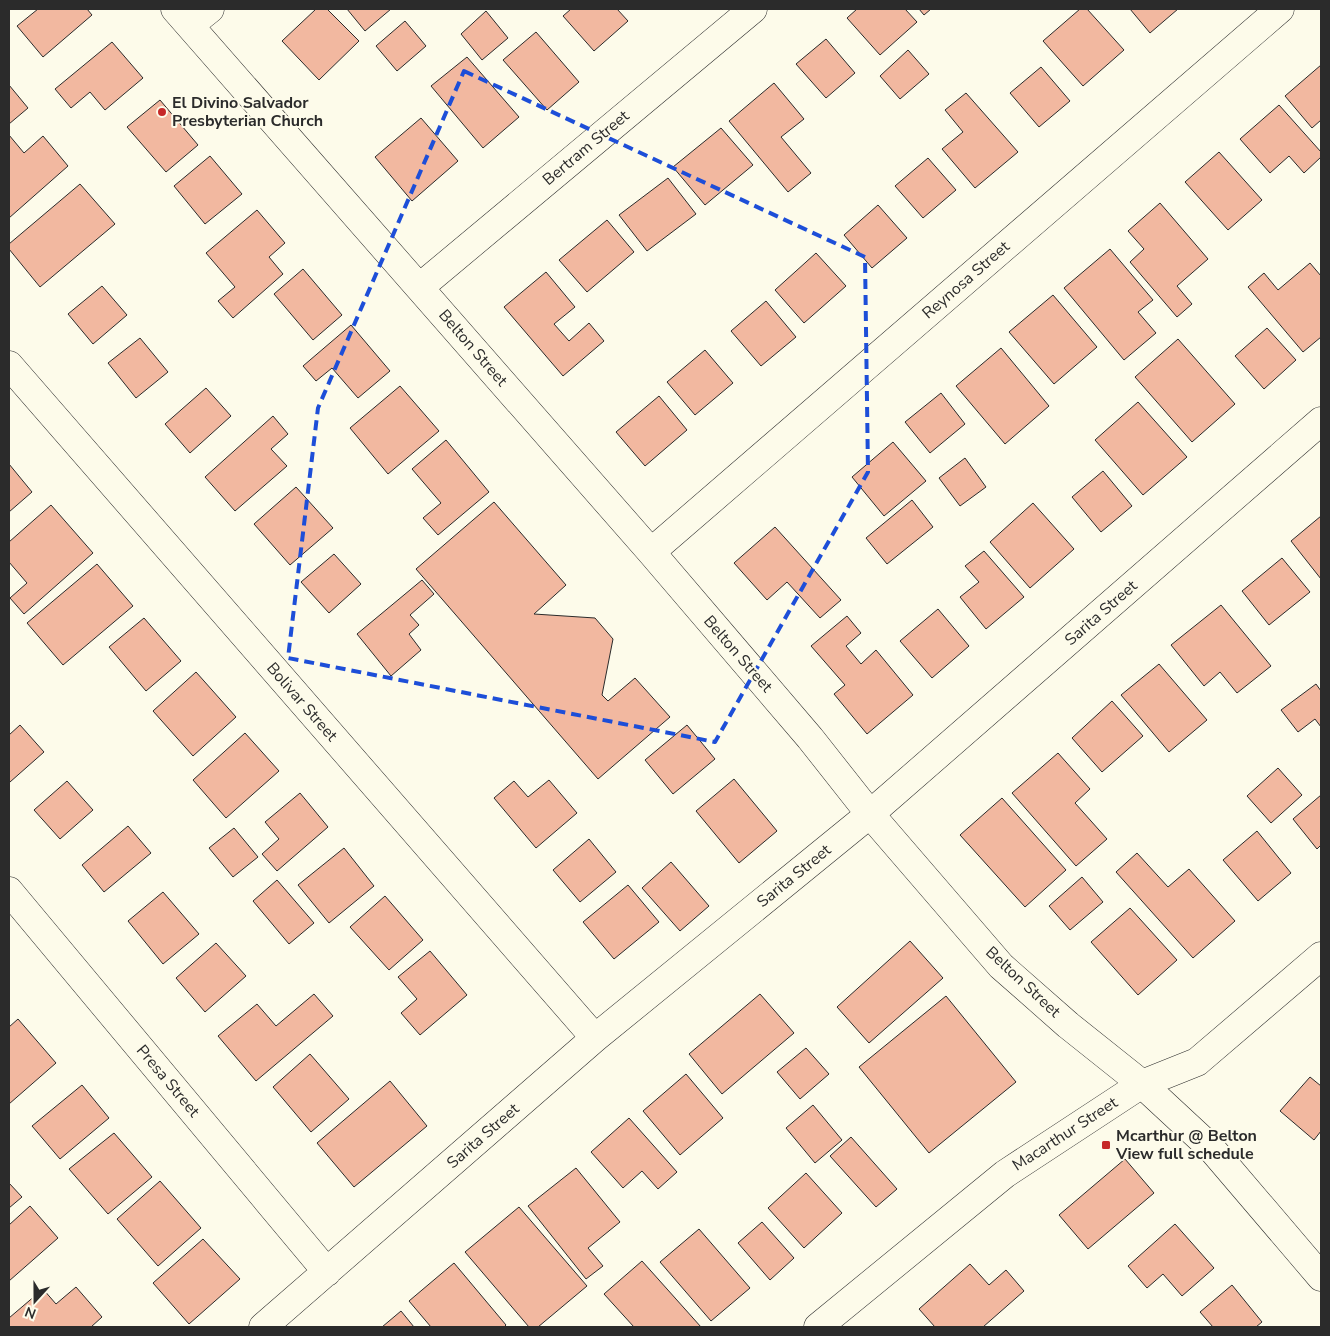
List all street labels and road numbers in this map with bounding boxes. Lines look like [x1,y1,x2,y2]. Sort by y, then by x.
street label: Bertram Street [538,105,634,191]
street label: Reynosa Street [918,236,1015,324]
street label: Belton Street [433,305,513,391]
street label: Sarita Street [1060,575,1142,651]
street label: Belton Street [698,611,778,697]
street label: Bolivar Street [261,658,343,747]
street label: Sarita Street [752,839,836,913]
street label: Belton Street [981,941,1066,1023]
street label: Presa Street [131,1040,205,1122]
street label: Macarthur Street [1008,1092,1122,1176]
street label: Sarita Street [442,1098,524,1174]

